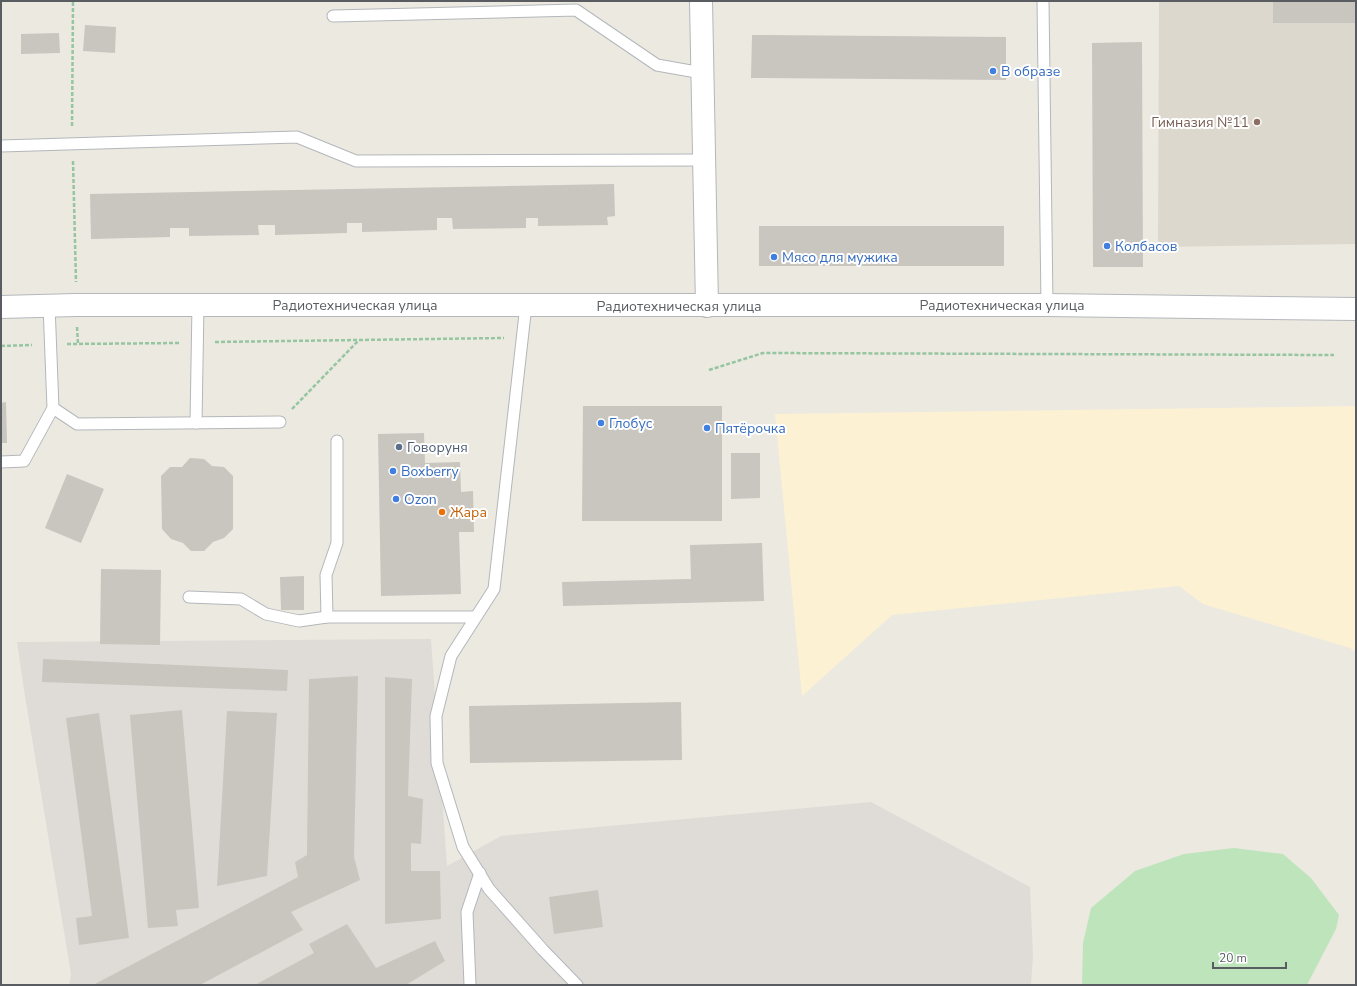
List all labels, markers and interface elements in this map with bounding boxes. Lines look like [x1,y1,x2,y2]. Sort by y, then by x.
place label: В образе [1001,62,1060,81]
marker: В образе [988,66,998,76]
place label: Гимназия №11 [1151,113,1249,132]
marker: Гимназия №11 [1252,117,1262,127]
place label: Колбасов [1115,237,1178,256]
marker: Колбасов [1102,241,1112,251]
place label: Мясо для мужика [782,248,898,267]
marker: Мясо для мужика [769,252,779,262]
street label: Радиотехническая улица [272,296,438,315]
street label: Радиотехническая улица [919,296,1085,315]
street label: Радиотехническая улица [596,297,762,316]
place label: Глобус [609,414,653,433]
marker: Глобус [596,418,606,428]
place label: Пятёрочка [715,419,786,438]
marker: Пятёрочка [702,423,712,433]
place label: Говоруня [407,438,468,457]
marker: Говоруня [394,442,404,452]
place label: Boxberry [401,462,459,481]
marker: Boxberry [388,466,398,476]
place label: Ozon [404,490,437,509]
marker: Ozon [391,494,401,504]
place label: Жара [450,503,487,522]
marker: Жара [437,507,447,517]
scale bar [1213,944,1286,970]
text: 20 m [1219,950,1247,966]

